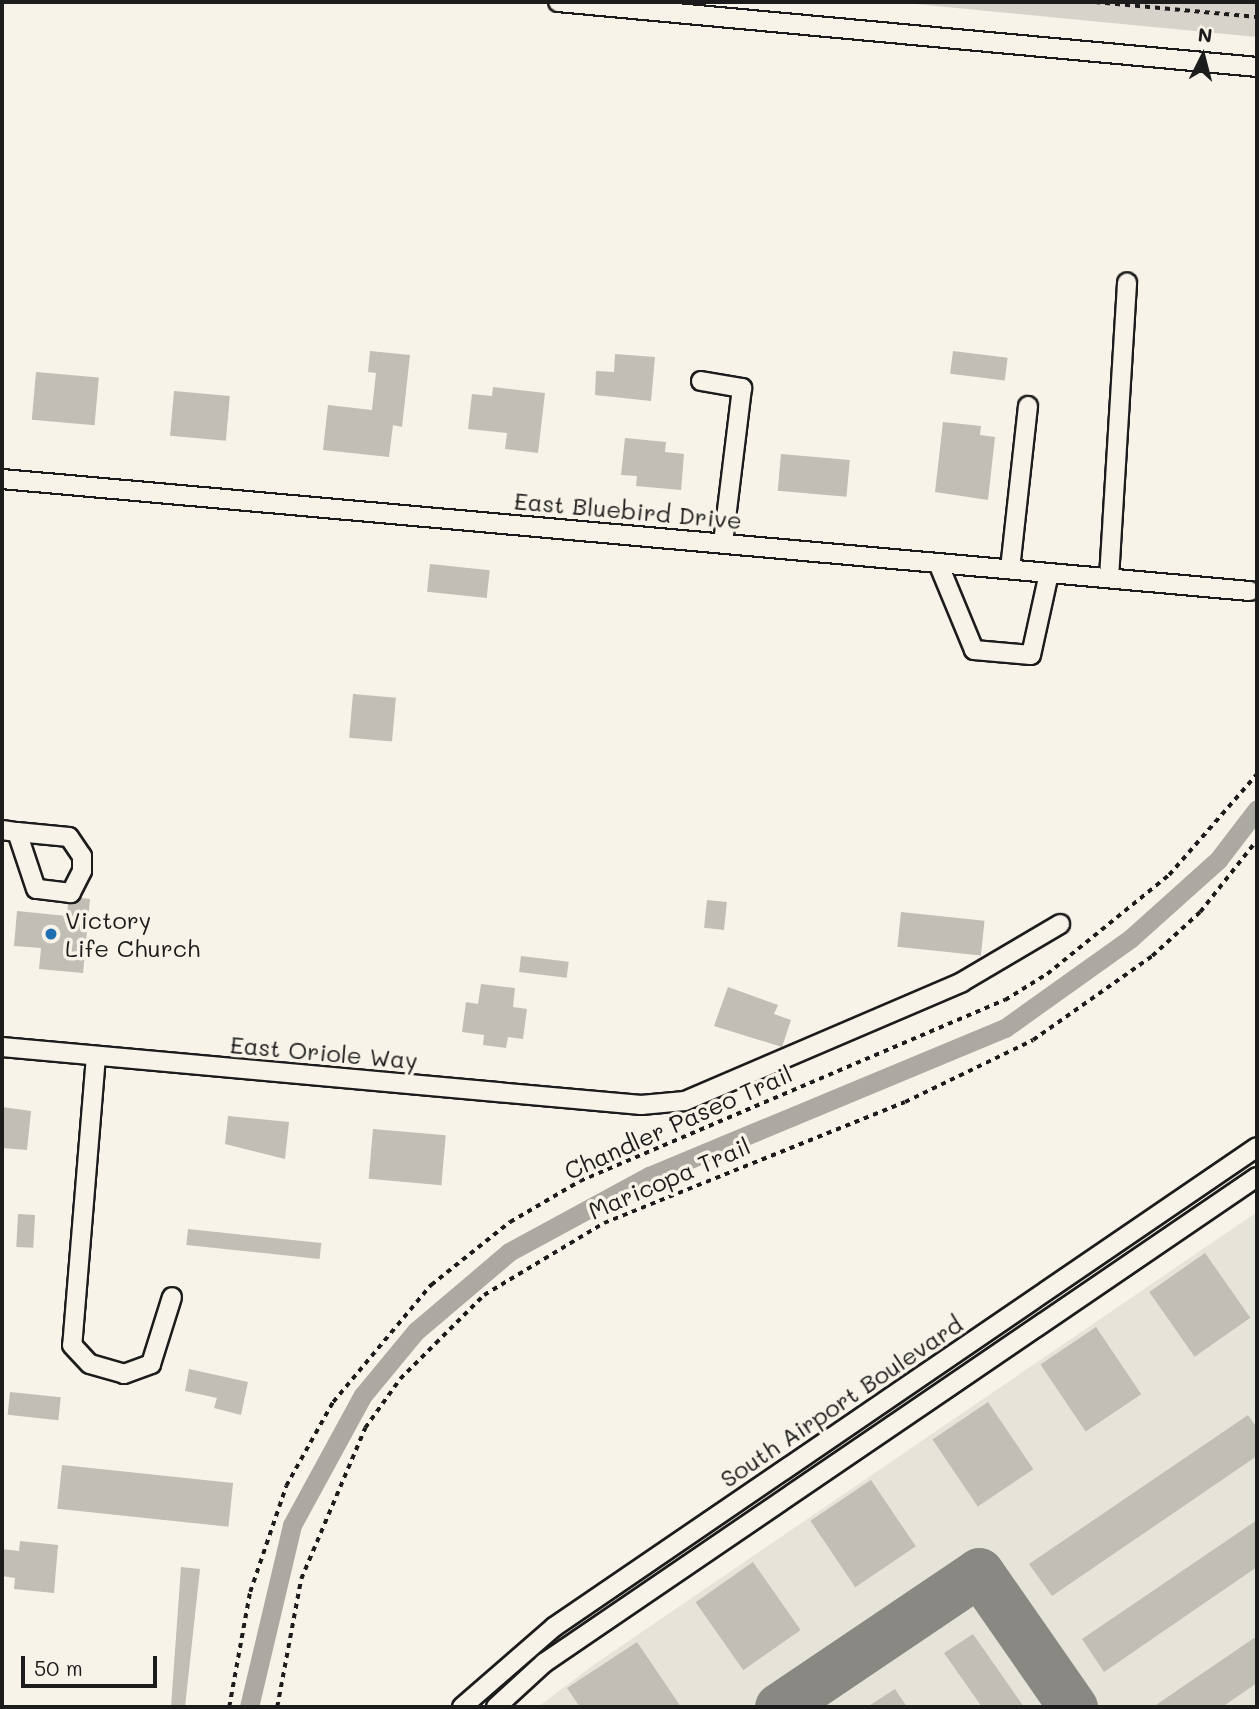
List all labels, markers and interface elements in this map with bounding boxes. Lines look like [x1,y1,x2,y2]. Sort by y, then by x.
north arrow [1168,21,1238,91]
text: N [1197,21,1214,48]
street label: East Bluebird Drive [513,486,743,534]
place label: Victory Life Church [65,906,200,962]
marker: Victory Life Church [43,926,59,942]
street label: East Oriole Way [229,1029,419,1075]
street label: Chandler Paseo Trail [560,1059,796,1185]
street label: Maricopa Trail [584,1131,754,1225]
street label: South Airport Boulevard [714,1309,968,1493]
scale bar [24,1642,161,1686]
text: 50 m [34,1654,83,1681]

